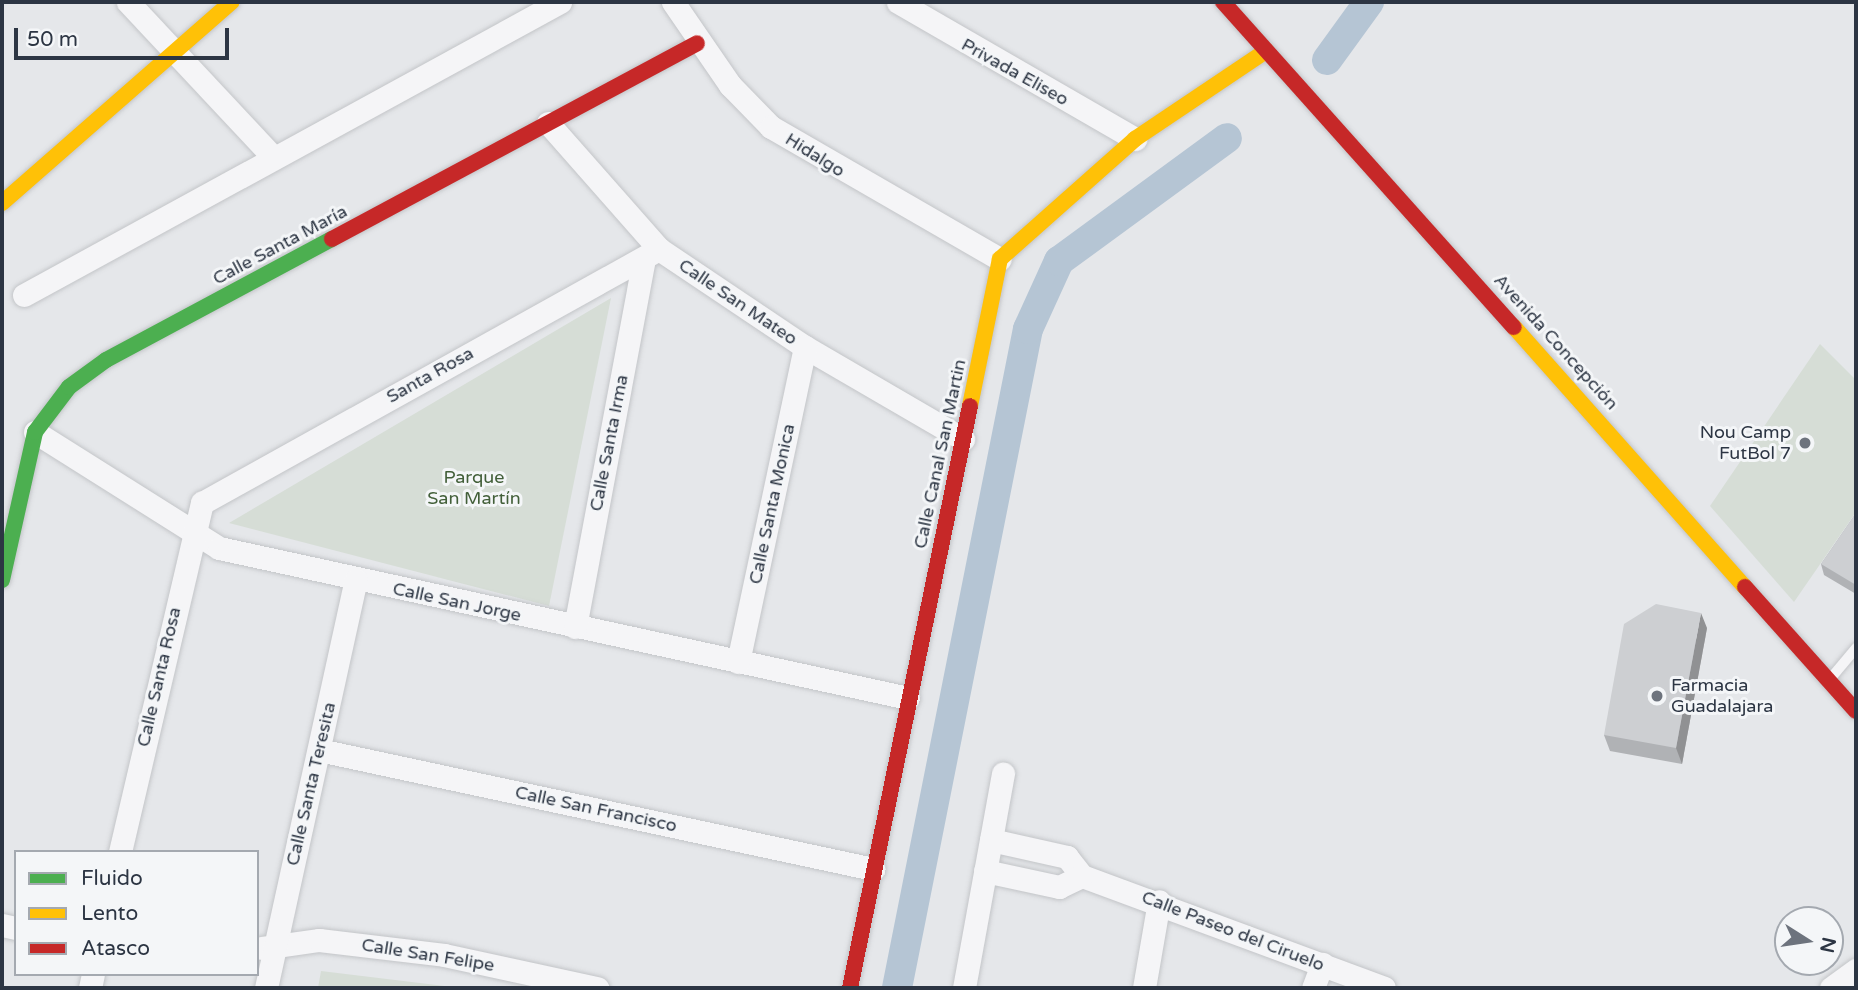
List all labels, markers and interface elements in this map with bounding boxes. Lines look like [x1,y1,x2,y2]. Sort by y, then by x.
scale bar [18,14,233,58]
text: 50 m [27,27,78,52]
street label: Privada Eliseo [958,34,1072,110]
street label: Hidalgo [781,128,849,182]
street label: Calle Santa María [209,200,351,290]
street label: Calle San Mateo [675,254,801,350]
street label: Avenida Concepción [1489,270,1623,414]
street label: Santa Rosa [383,342,477,408]
street label: Calle Canal San Martin [909,357,971,551]
street label: Calle Santa Irma [585,373,633,513]
street label: Calle Santa Monica [744,422,800,586]
place label: Nou Camp FutBol 7 [1700,422,1791,464]
marker: Nou Camp FutBol 7 [1797,435,1813,451]
park label: Parque San Martín [427,467,521,510]
street label: Calle San Jorge [391,578,523,626]
street label: Calle Santa Rosa [132,605,186,749]
place label: Farmacia Guadalajara [1671,675,1773,718]
marker: Farmacia Guadalajara [1649,688,1665,704]
street label: Calle Santa Teresita [282,700,340,868]
street label: Calle San Francisco [513,781,679,837]
legend [14,850,259,976]
text: Fluido [81,866,143,891]
street label: Calle Paseo del Ciruelo [1139,886,1327,976]
text: Lento [81,901,138,926]
north arrow [1774,906,1844,976]
street label: Calle San Felipe [360,934,496,976]
text: N [1815,935,1840,955]
text: Atasco [81,936,150,961]

